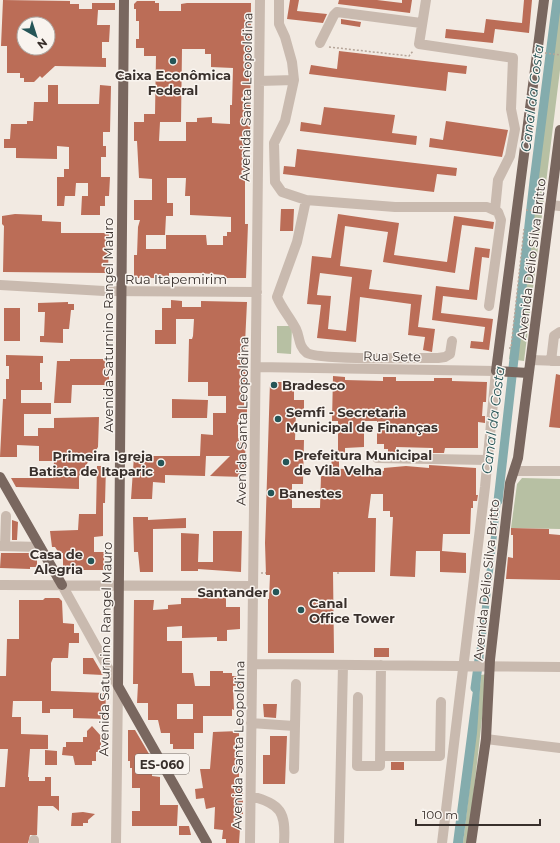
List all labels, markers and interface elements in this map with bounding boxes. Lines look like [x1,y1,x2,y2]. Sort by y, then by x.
street label: Avenida Santa Leopoldina [237,12,255,182]
north arrow [16,16,56,56]
text: N [34,36,50,52]
water label: Canal da Costa [516,43,548,153]
marker: Caixa Econômica Federal [168,56,178,66]
place label: Caixa Econômica Federal [115,67,231,98]
street label: Avenida Délio Silva Britto [513,177,549,341]
street label: Avenida Saturnino Rangel Mauro [100,218,116,432]
street label: Rua Itapemirim [125,271,227,287]
street label: Avenida Santa Leopoldina [233,336,251,506]
street label: Rua Sete [363,347,421,365]
water label: Canal da Costa [477,365,509,475]
place label: Bradesco [282,377,346,393]
marker: Bradesco [269,380,279,390]
place label: Semfi - Secretaria Municipal de Finanças [286,404,438,435]
marker: Semfi - Secretaria Municipal de Finanças [273,414,283,424]
place label: Prefeitura Municipal de Vila Velha [294,447,432,478]
place label: Primeira Igreja Batista de Itaparic [29,448,153,479]
marker: Prefeitura Municipal de Vila Velha [281,457,291,467]
marker: Primeira Igreja Batista de Itaparic [156,458,166,468]
place label: Banestes [279,485,342,501]
marker: Banestes [266,488,276,498]
street label: Avenida Délio Silva Britto [470,498,502,662]
street label: Avenida Saturnino Rangel Mauro [95,541,115,757]
place label: Casa de Alegria [30,546,83,577]
marker: Casa de Alegria [86,556,96,566]
place label: Santander [197,584,268,600]
marker: Santander [271,587,281,597]
place label: Canal Office Tower [309,595,395,626]
marker: Canal Office Tower [296,605,306,615]
street label: Avenida Santa Leopoldina [229,660,247,830]
road number: ES-060 [135,754,189,774]
scale bar [416,801,540,827]
text: 100 m [422,807,458,822]

